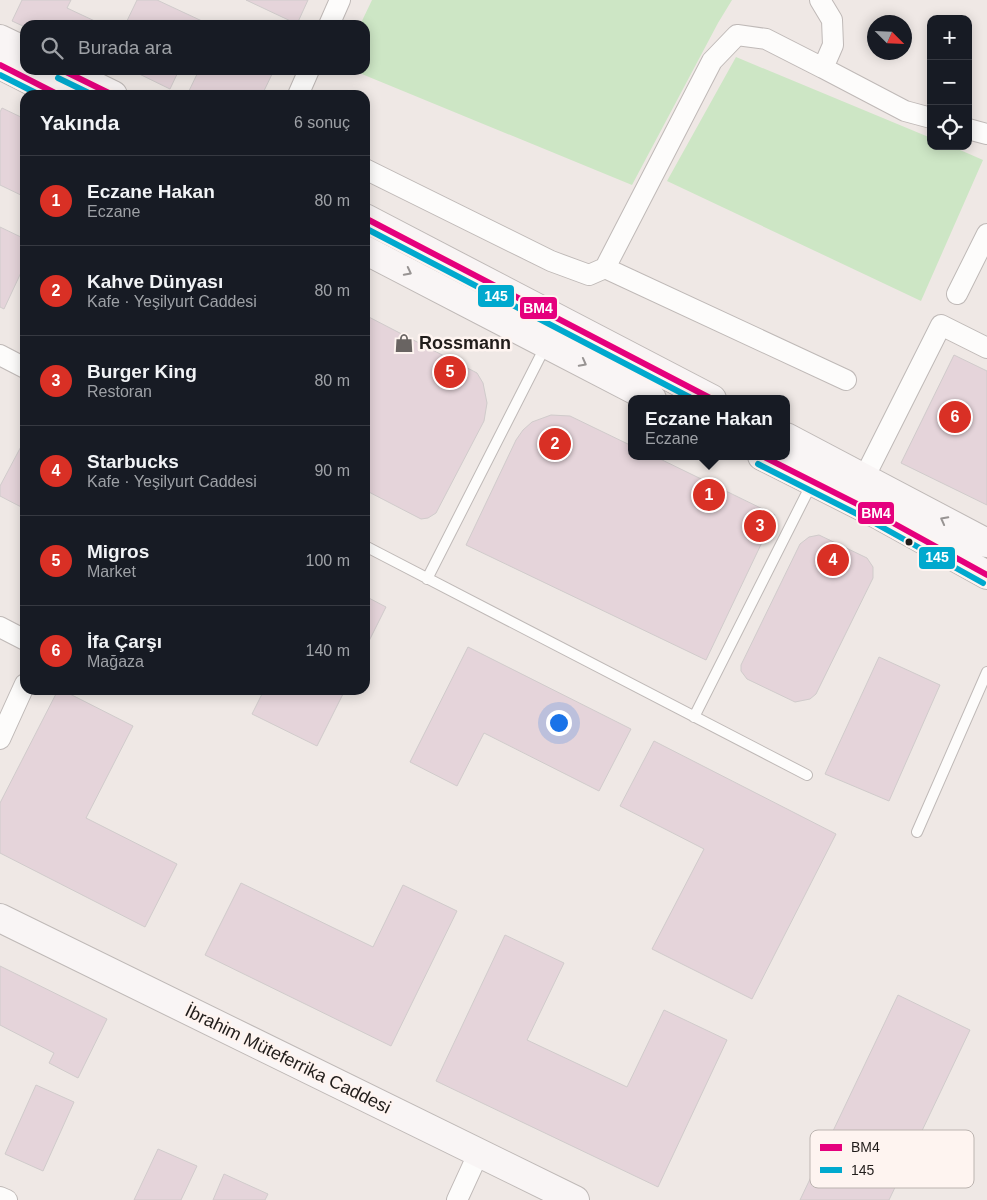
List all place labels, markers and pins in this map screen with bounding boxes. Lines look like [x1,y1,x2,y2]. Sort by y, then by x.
shop icon: Rossmann [393,332,415,354]
place label: Rossmann [419,333,511,353]
pin: 5 [434,353,466,391]
pin: 6 [939,398,971,436]
pin: 2 [539,425,571,463]
pin: 1 [693,476,725,514]
pin: 3 [744,507,776,545]
unlabelled marker [904,537,914,547]
pin: 4 [817,541,849,579]

